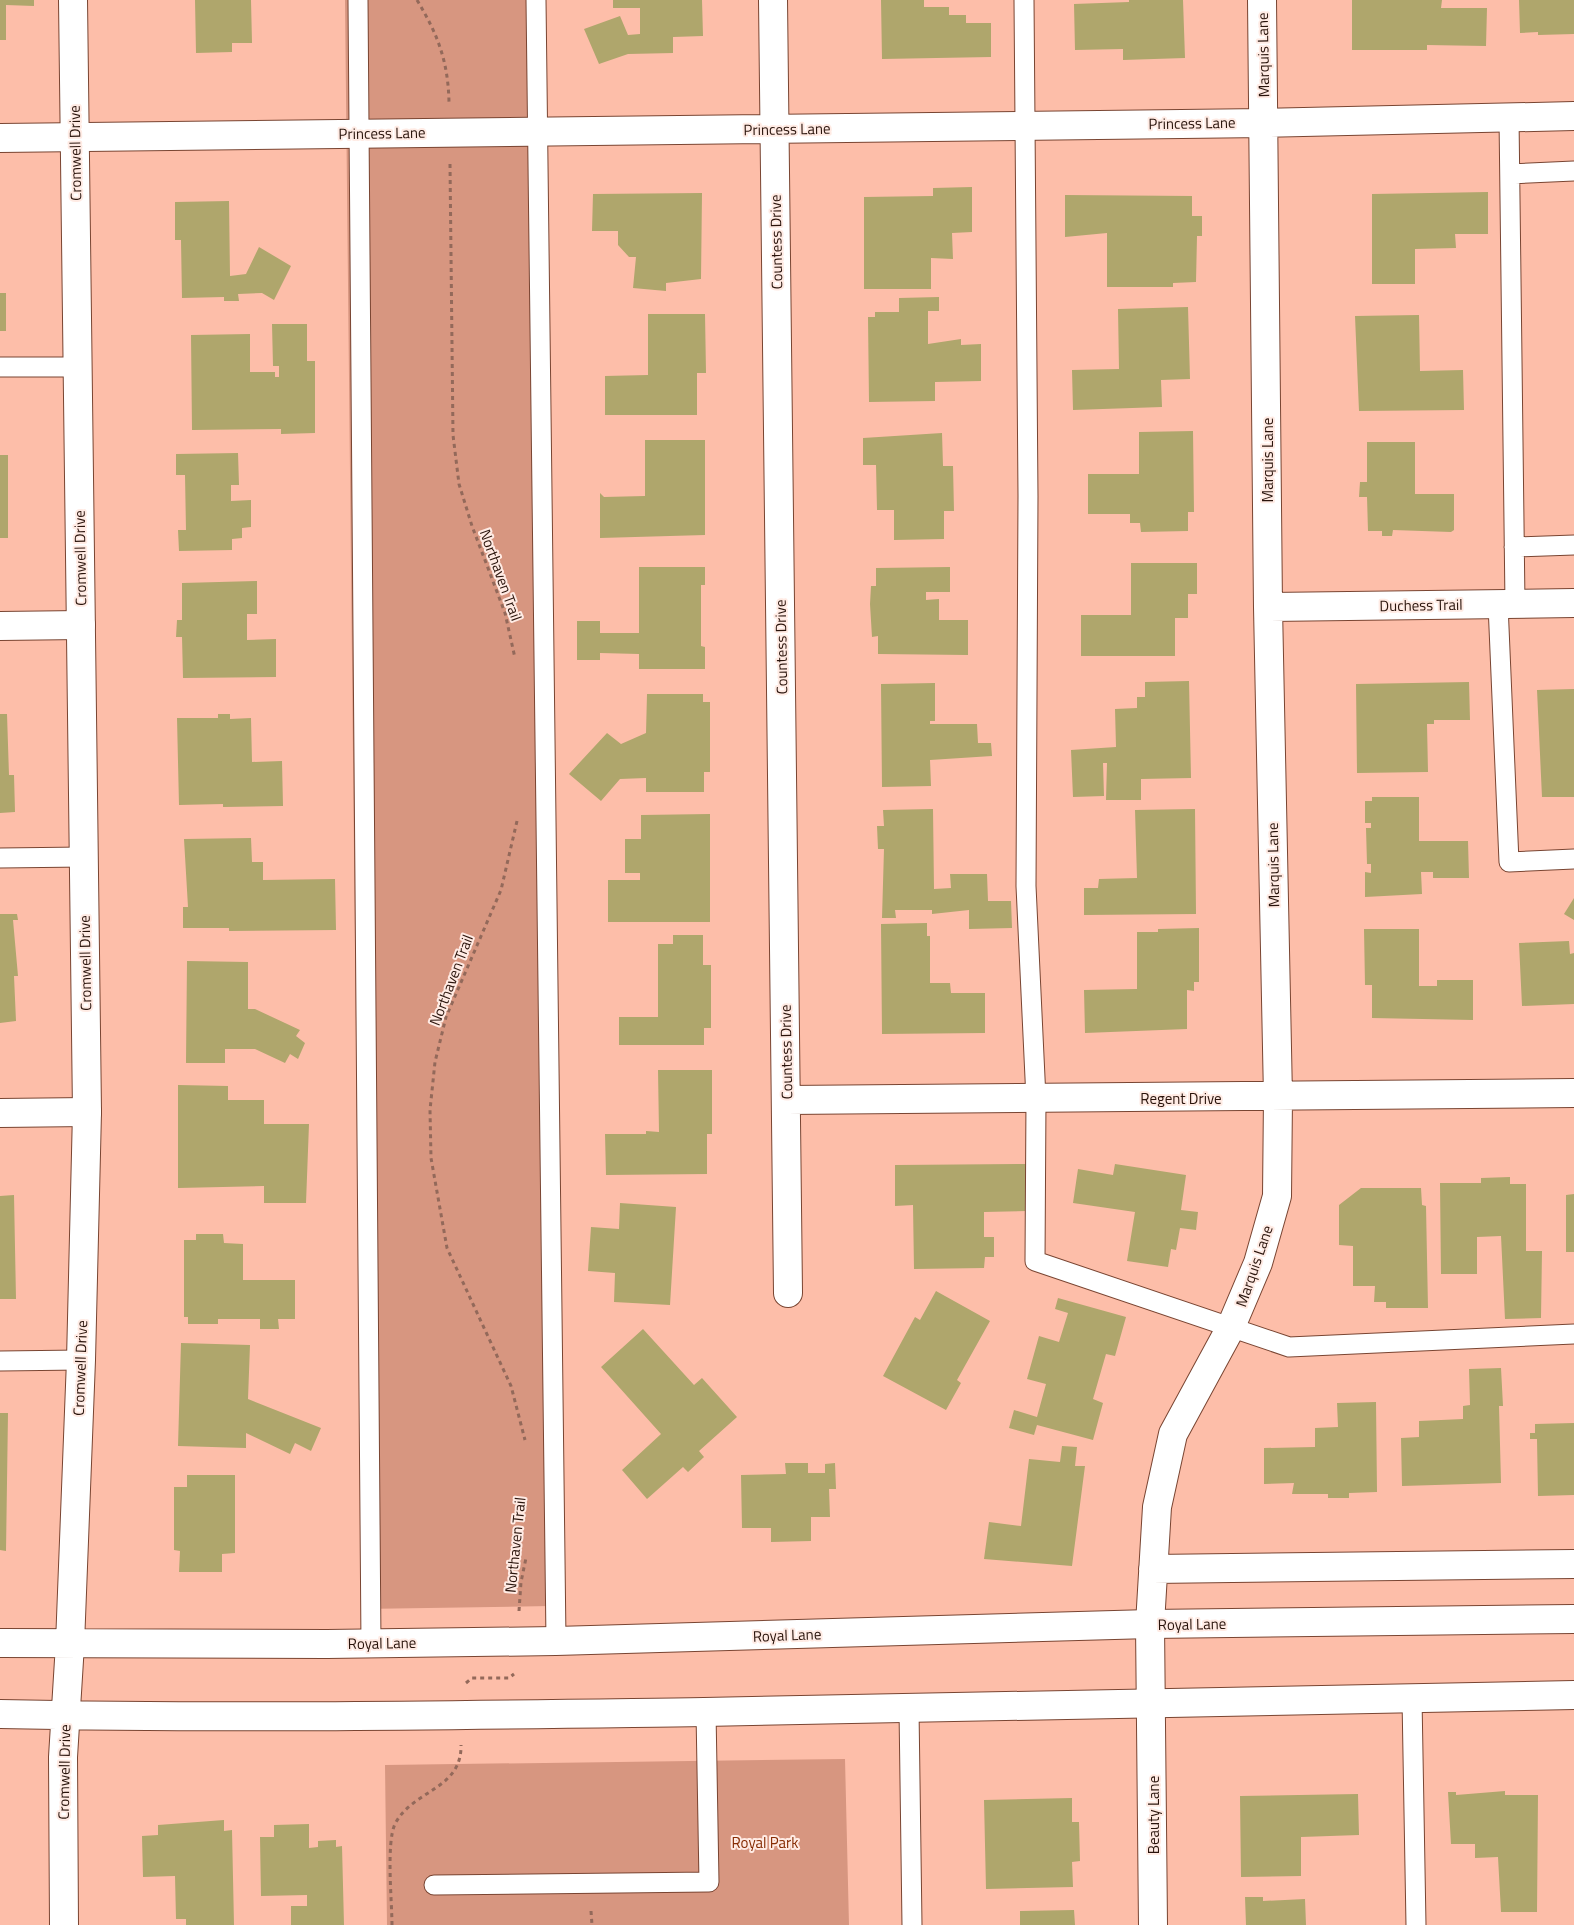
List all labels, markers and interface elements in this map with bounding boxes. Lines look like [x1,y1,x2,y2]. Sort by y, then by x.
street label: Marquis Lane [1251,12,1275,98]
street label: Cromwell Drive [63,105,87,201]
street label: Princess Lane [1148,111,1236,135]
street label: Princess Lane [743,117,831,141]
street label: Princess Lane [338,121,426,145]
street label: Countess Drive [764,194,788,290]
street label: Marquis Lane [1256,418,1279,502]
street label: Cromwell Drive [68,510,92,606]
street label: Northaven Trail [474,526,528,624]
street label: Duchess Trail [1379,593,1463,617]
street label: Countess Drive [769,599,793,695]
street label: Marquis Lane [1261,822,1285,908]
street label: Cromwell Drive [73,915,97,1011]
street label: Northaven Trail [423,931,479,1029]
street label: Countess Drive [774,1004,798,1100]
street label: Regent Drive [1140,1087,1222,1110]
street label: Marquis Lane [1229,1222,1279,1310]
street label: Cromwell Drive [67,1320,93,1416]
street label: Northaven Trail [499,1496,531,1594]
street label: Royal Lane [1157,1612,1227,1636]
street label: Royal Lane [752,1622,822,1648]
street label: Royal Lane [347,1631,417,1655]
street label: Cromwell Drive [52,1724,76,1820]
street label: Beauty Lane [1142,1776,1165,1854]
park label: Royal Park [732,1831,798,1854]

